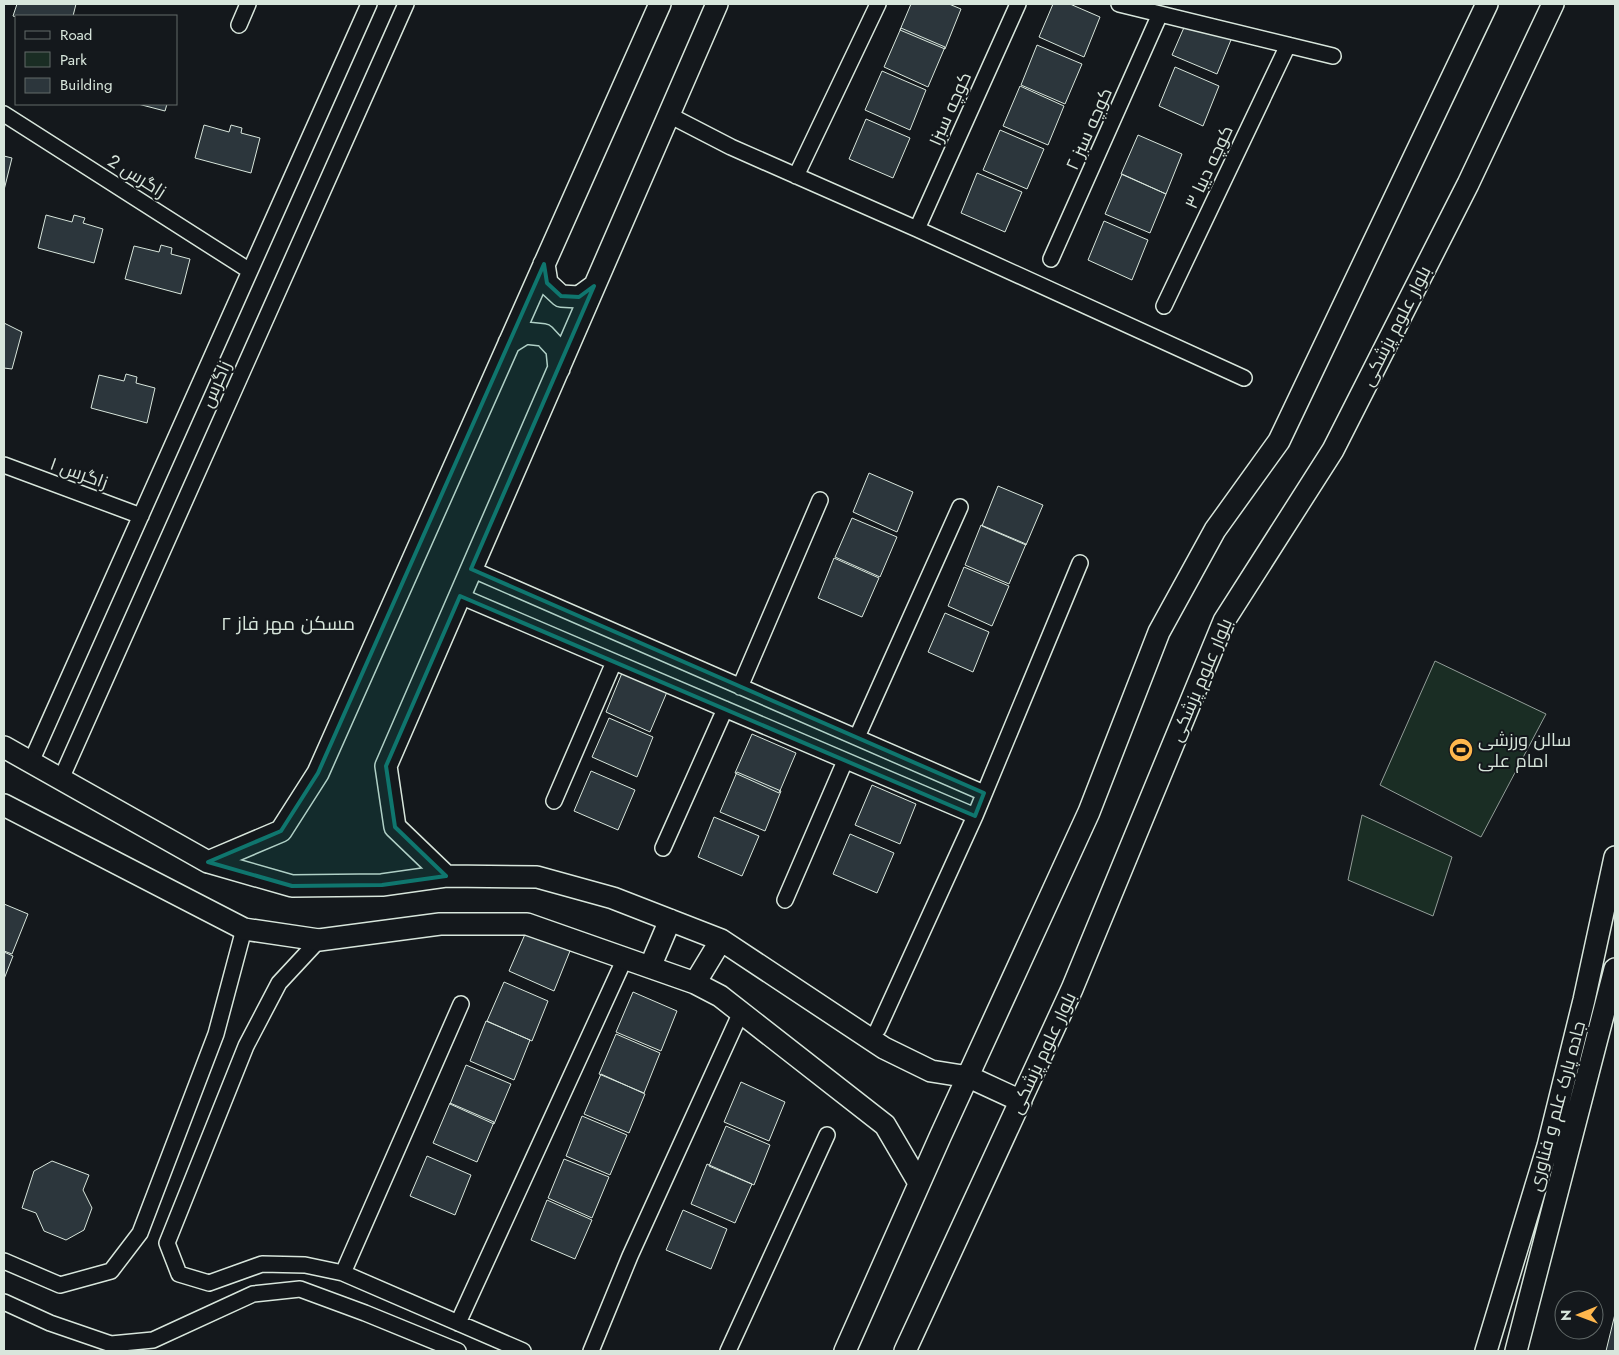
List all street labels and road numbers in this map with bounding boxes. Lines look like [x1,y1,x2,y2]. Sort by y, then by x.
street label: کوچه سبز۱ [922,68,978,150]
street label: کوچه سبز ۲ [1059,84,1119,174]
street label: کوچه دیبا ۳ [1178,121,1240,213]
street label: زاگرس 2 [103,148,171,204]
street label: بلوار علوم پزشکی [1354,261,1438,391]
street label: زاگرس [194,356,238,412]
street label: زاگرس ۱ [46,451,112,495]
street label: بلوار علوم پزشکی [1163,614,1239,746]
street label: بلوار علوم پزشکی [1003,988,1083,1118]
street label: جاده پارک علم و فناوری [1522,1018,1592,1194]

